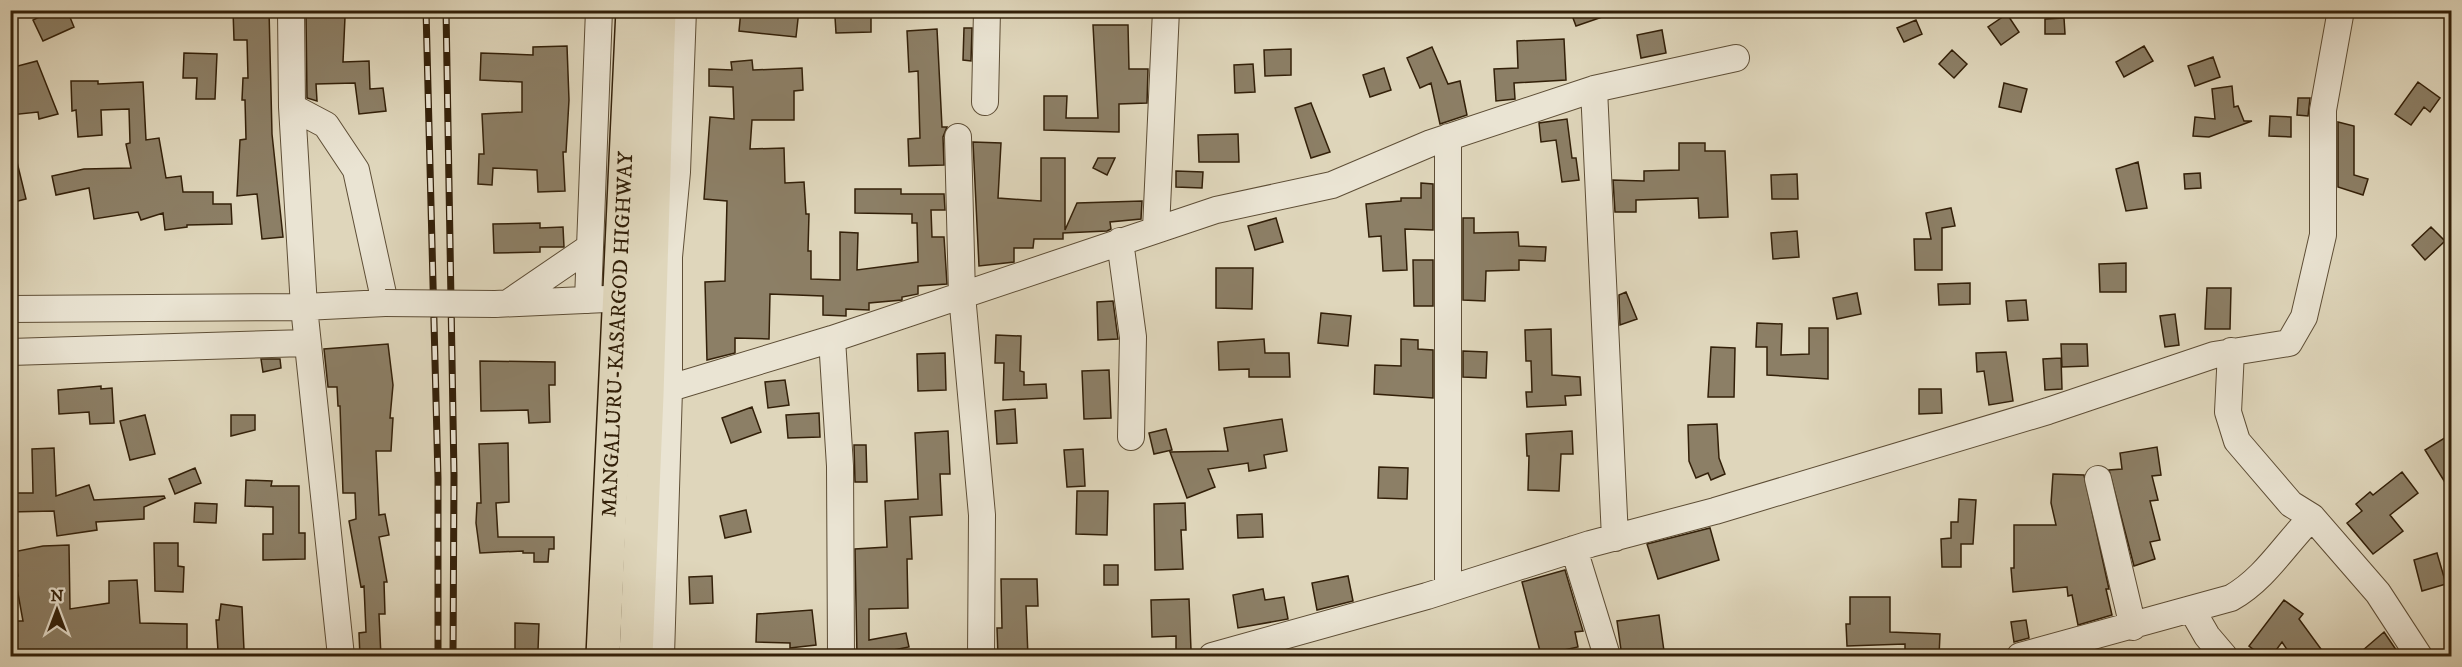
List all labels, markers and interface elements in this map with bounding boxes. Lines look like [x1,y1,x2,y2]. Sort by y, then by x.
street label: MANGALURU-KASARGOD HIGHWAY [596,150,639,518]
north arrow [27,580,87,640]
text: N [50,586,64,606]

